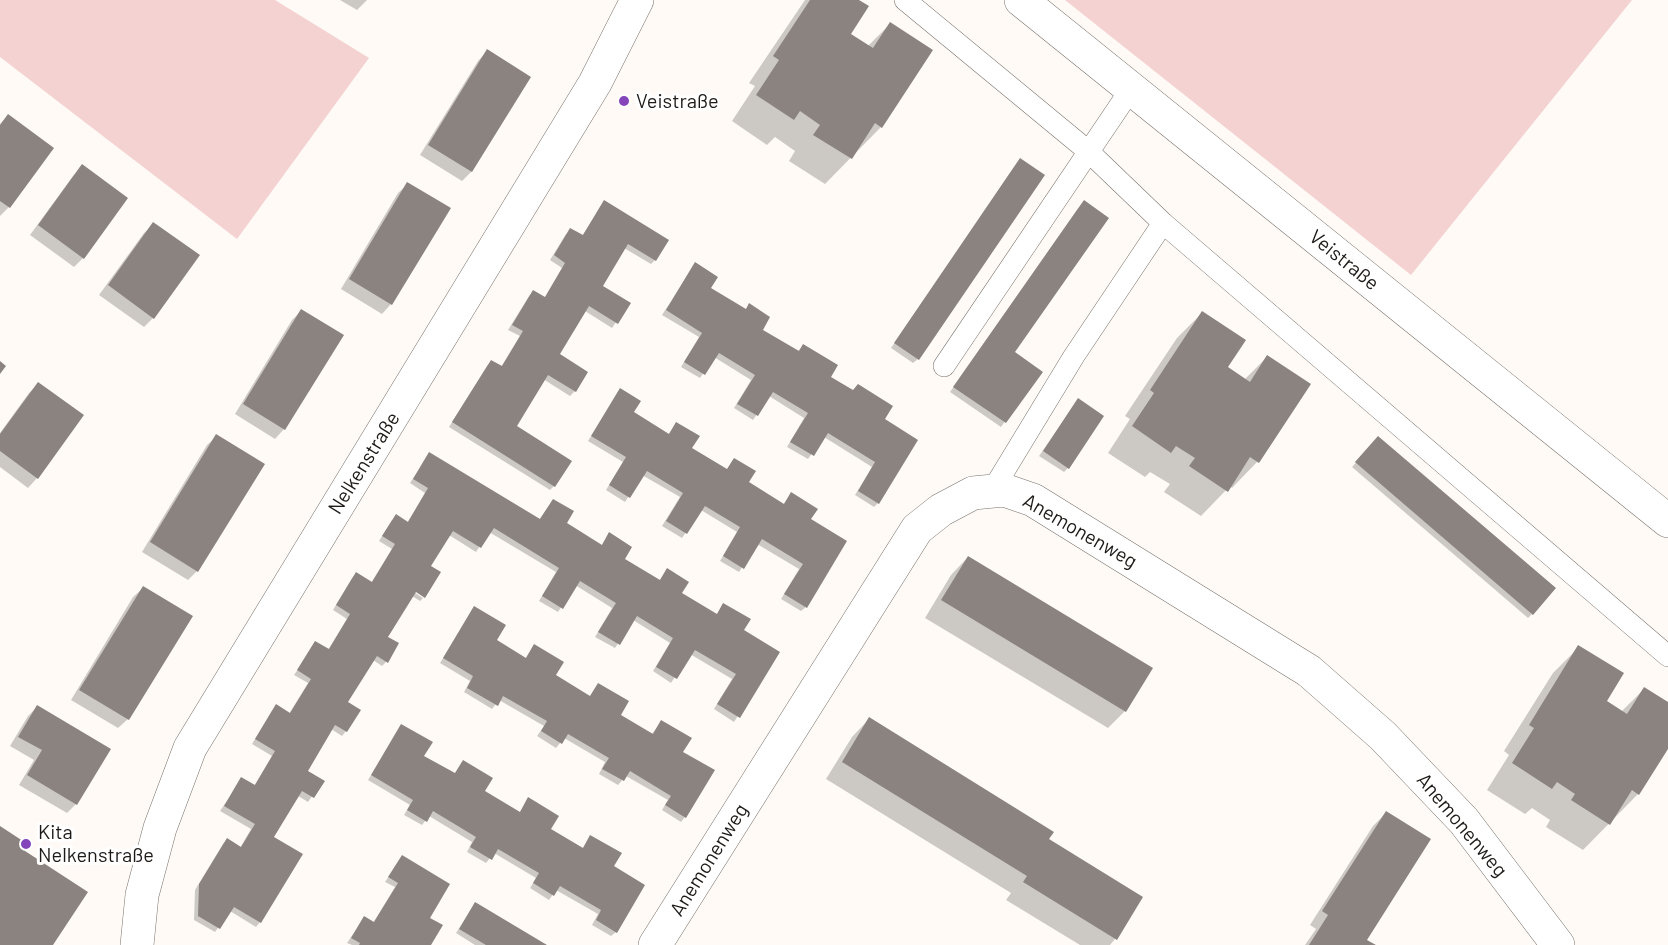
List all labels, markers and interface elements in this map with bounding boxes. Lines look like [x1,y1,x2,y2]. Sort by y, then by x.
place label: Veistraße [636,89,719,113]
marker: Veistraße [617,94,631,108]
street label: Veistraße [1304,225,1384,295]
street label: Nelkenstraße [323,407,405,519]
street label: Anemonenweg [1019,489,1141,573]
street label: Anemonenweg [1412,768,1512,882]
street label: Anemonenweg [665,799,753,921]
place label: Kita Nelkenstraße [38,820,154,867]
marker: Kita Nelkenstraße [19,837,33,851]

